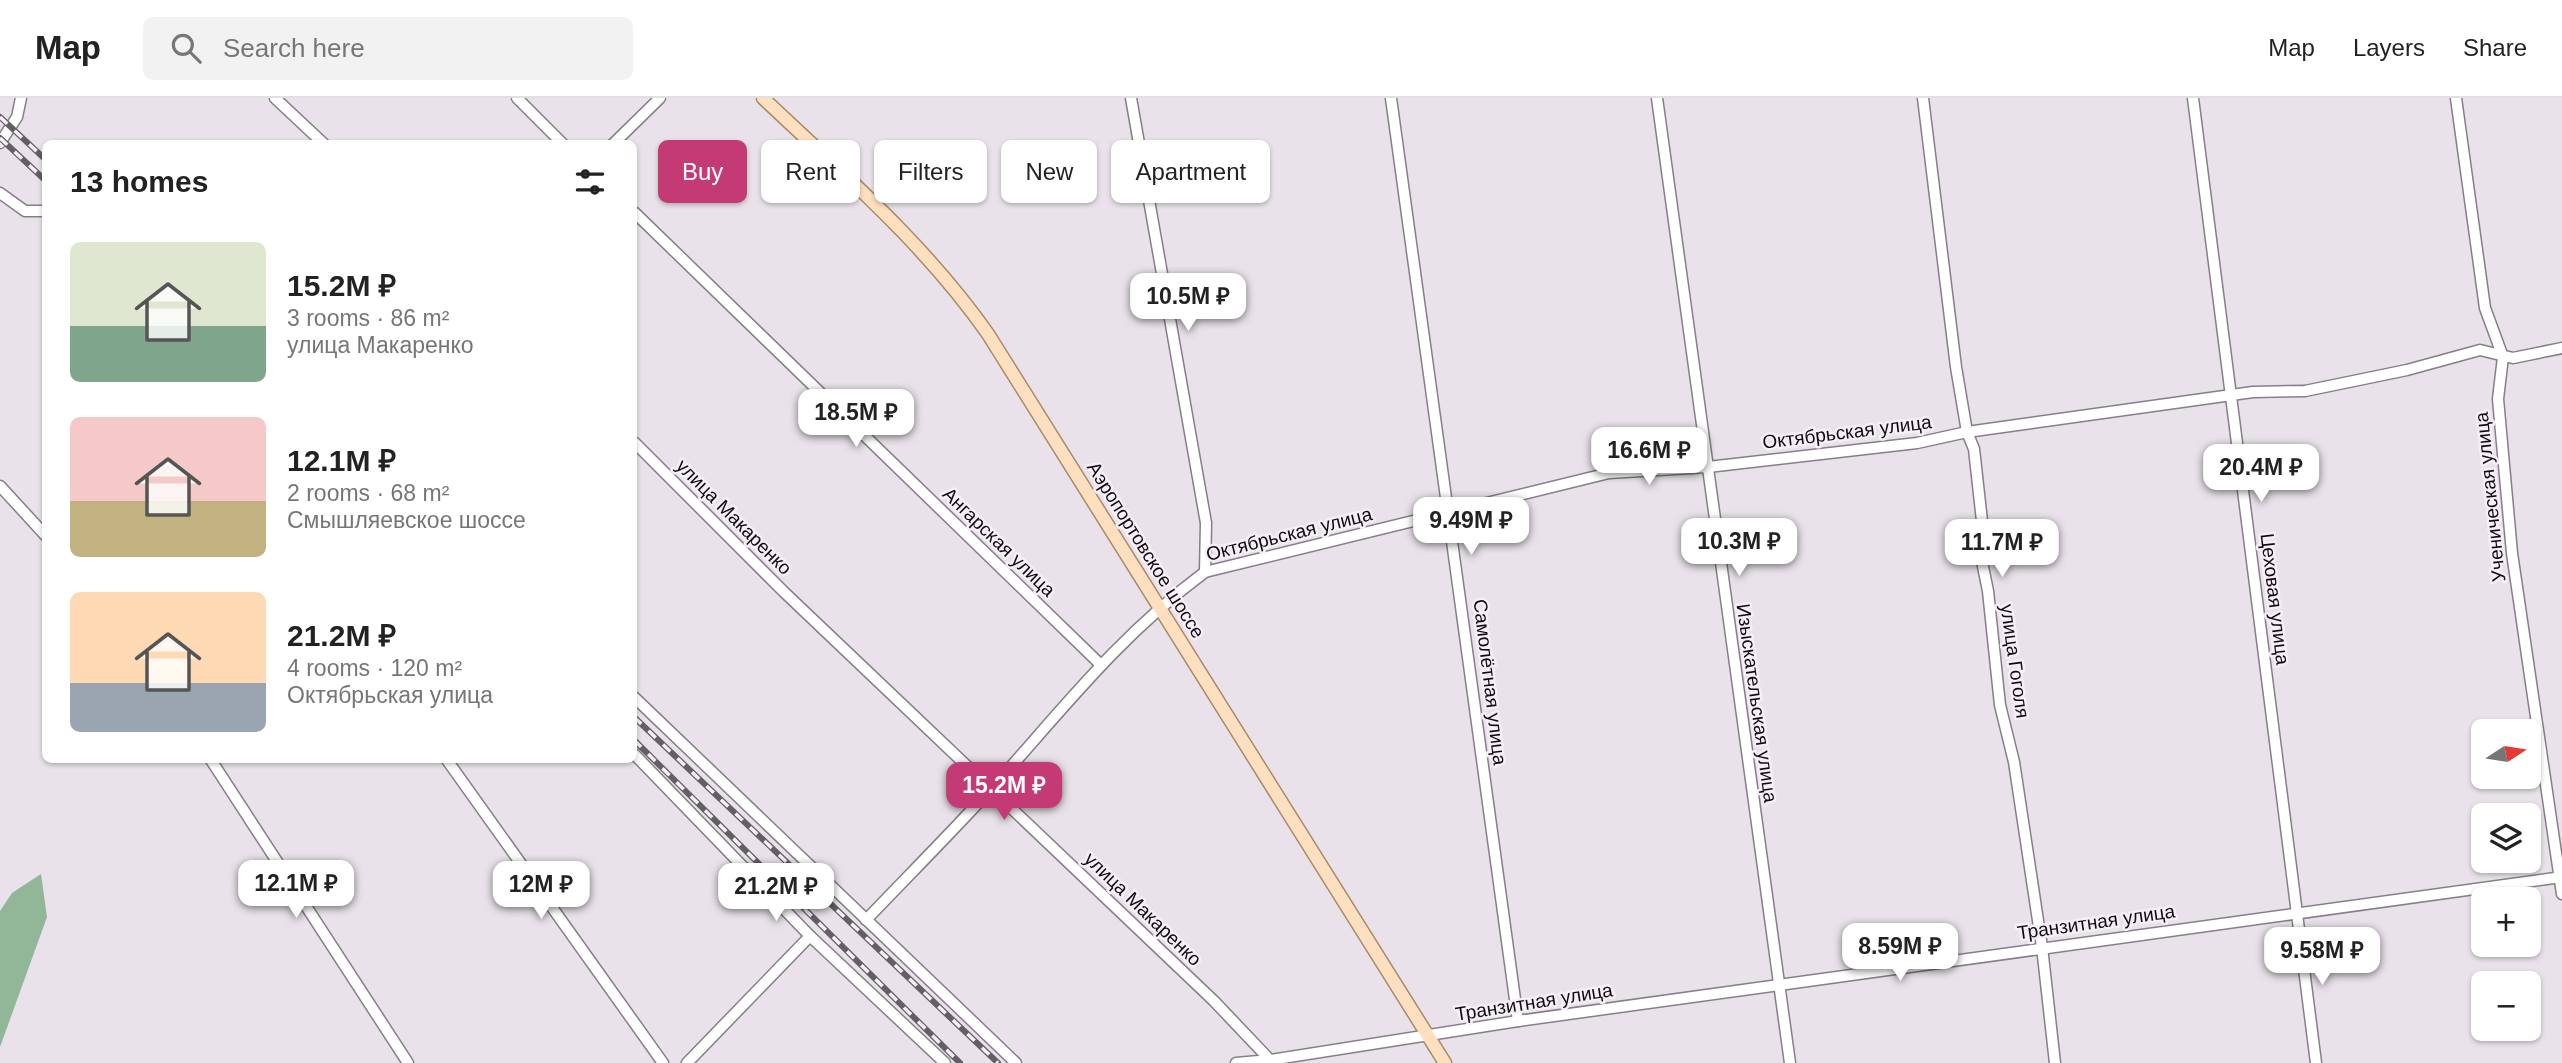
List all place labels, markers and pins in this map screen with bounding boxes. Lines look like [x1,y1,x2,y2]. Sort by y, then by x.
pin: 10.5M ₽ [1123,274,1253,333]
pin: 18.5M ₽ [791,390,921,449]
pin: 16.6M ₽ [1584,428,1714,487]
pin: 20.4M ₽ [2196,444,2326,504]
pin: 9.49M ₽ [1406,498,1536,557]
pin: 10.3M ₽ [1674,518,1804,578]
pin: 11.7M ₽ [1937,519,2067,579]
pin: 15.2M ₽ [939,762,1069,822]
pin: 12.1M ₽ [231,860,361,920]
pin: 12M ₽ [492,862,590,921]
pin: 21.2M ₽ [711,864,841,923]
pin: 8.59M ₽ [1835,924,1965,983]
pin: 9.58M ₽ [2257,928,2387,987]

